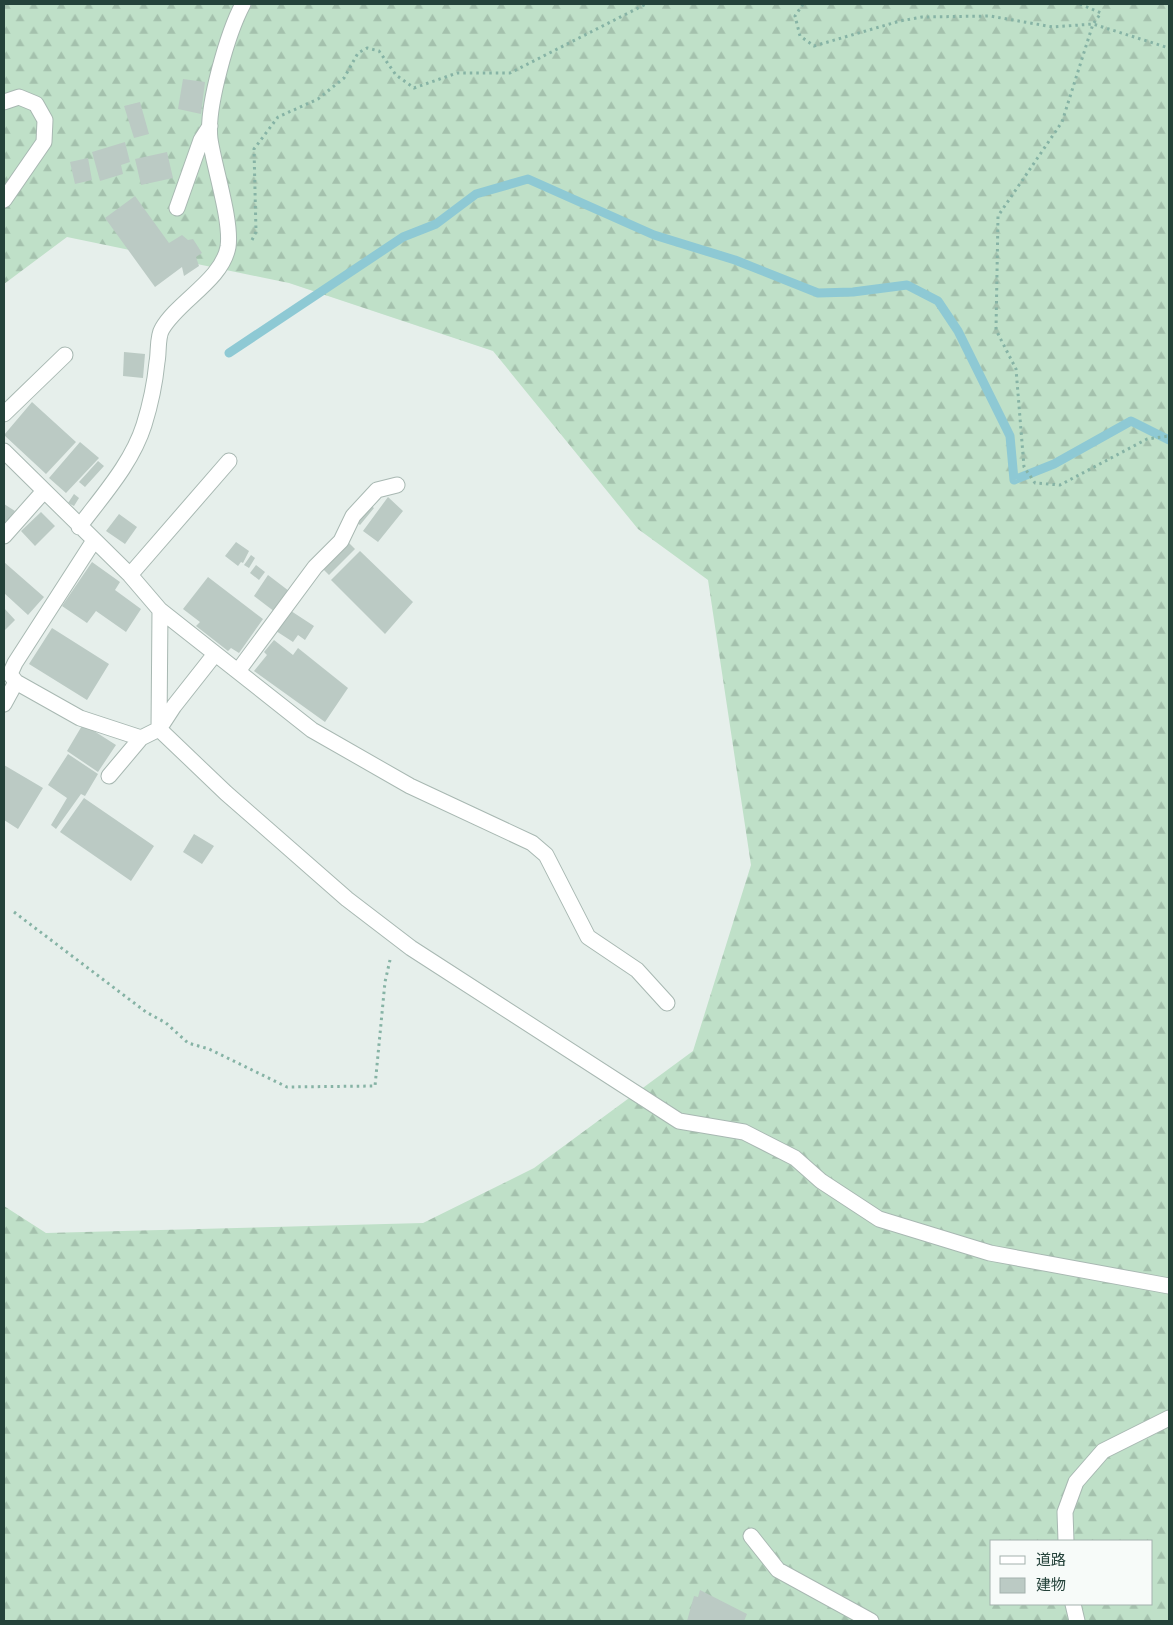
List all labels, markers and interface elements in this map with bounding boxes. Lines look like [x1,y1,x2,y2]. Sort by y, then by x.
legend [990,1540,1153,1605]
text: 道路 [1036,1551,1066,1569]
text: 建物 [1036,1576,1066,1594]

